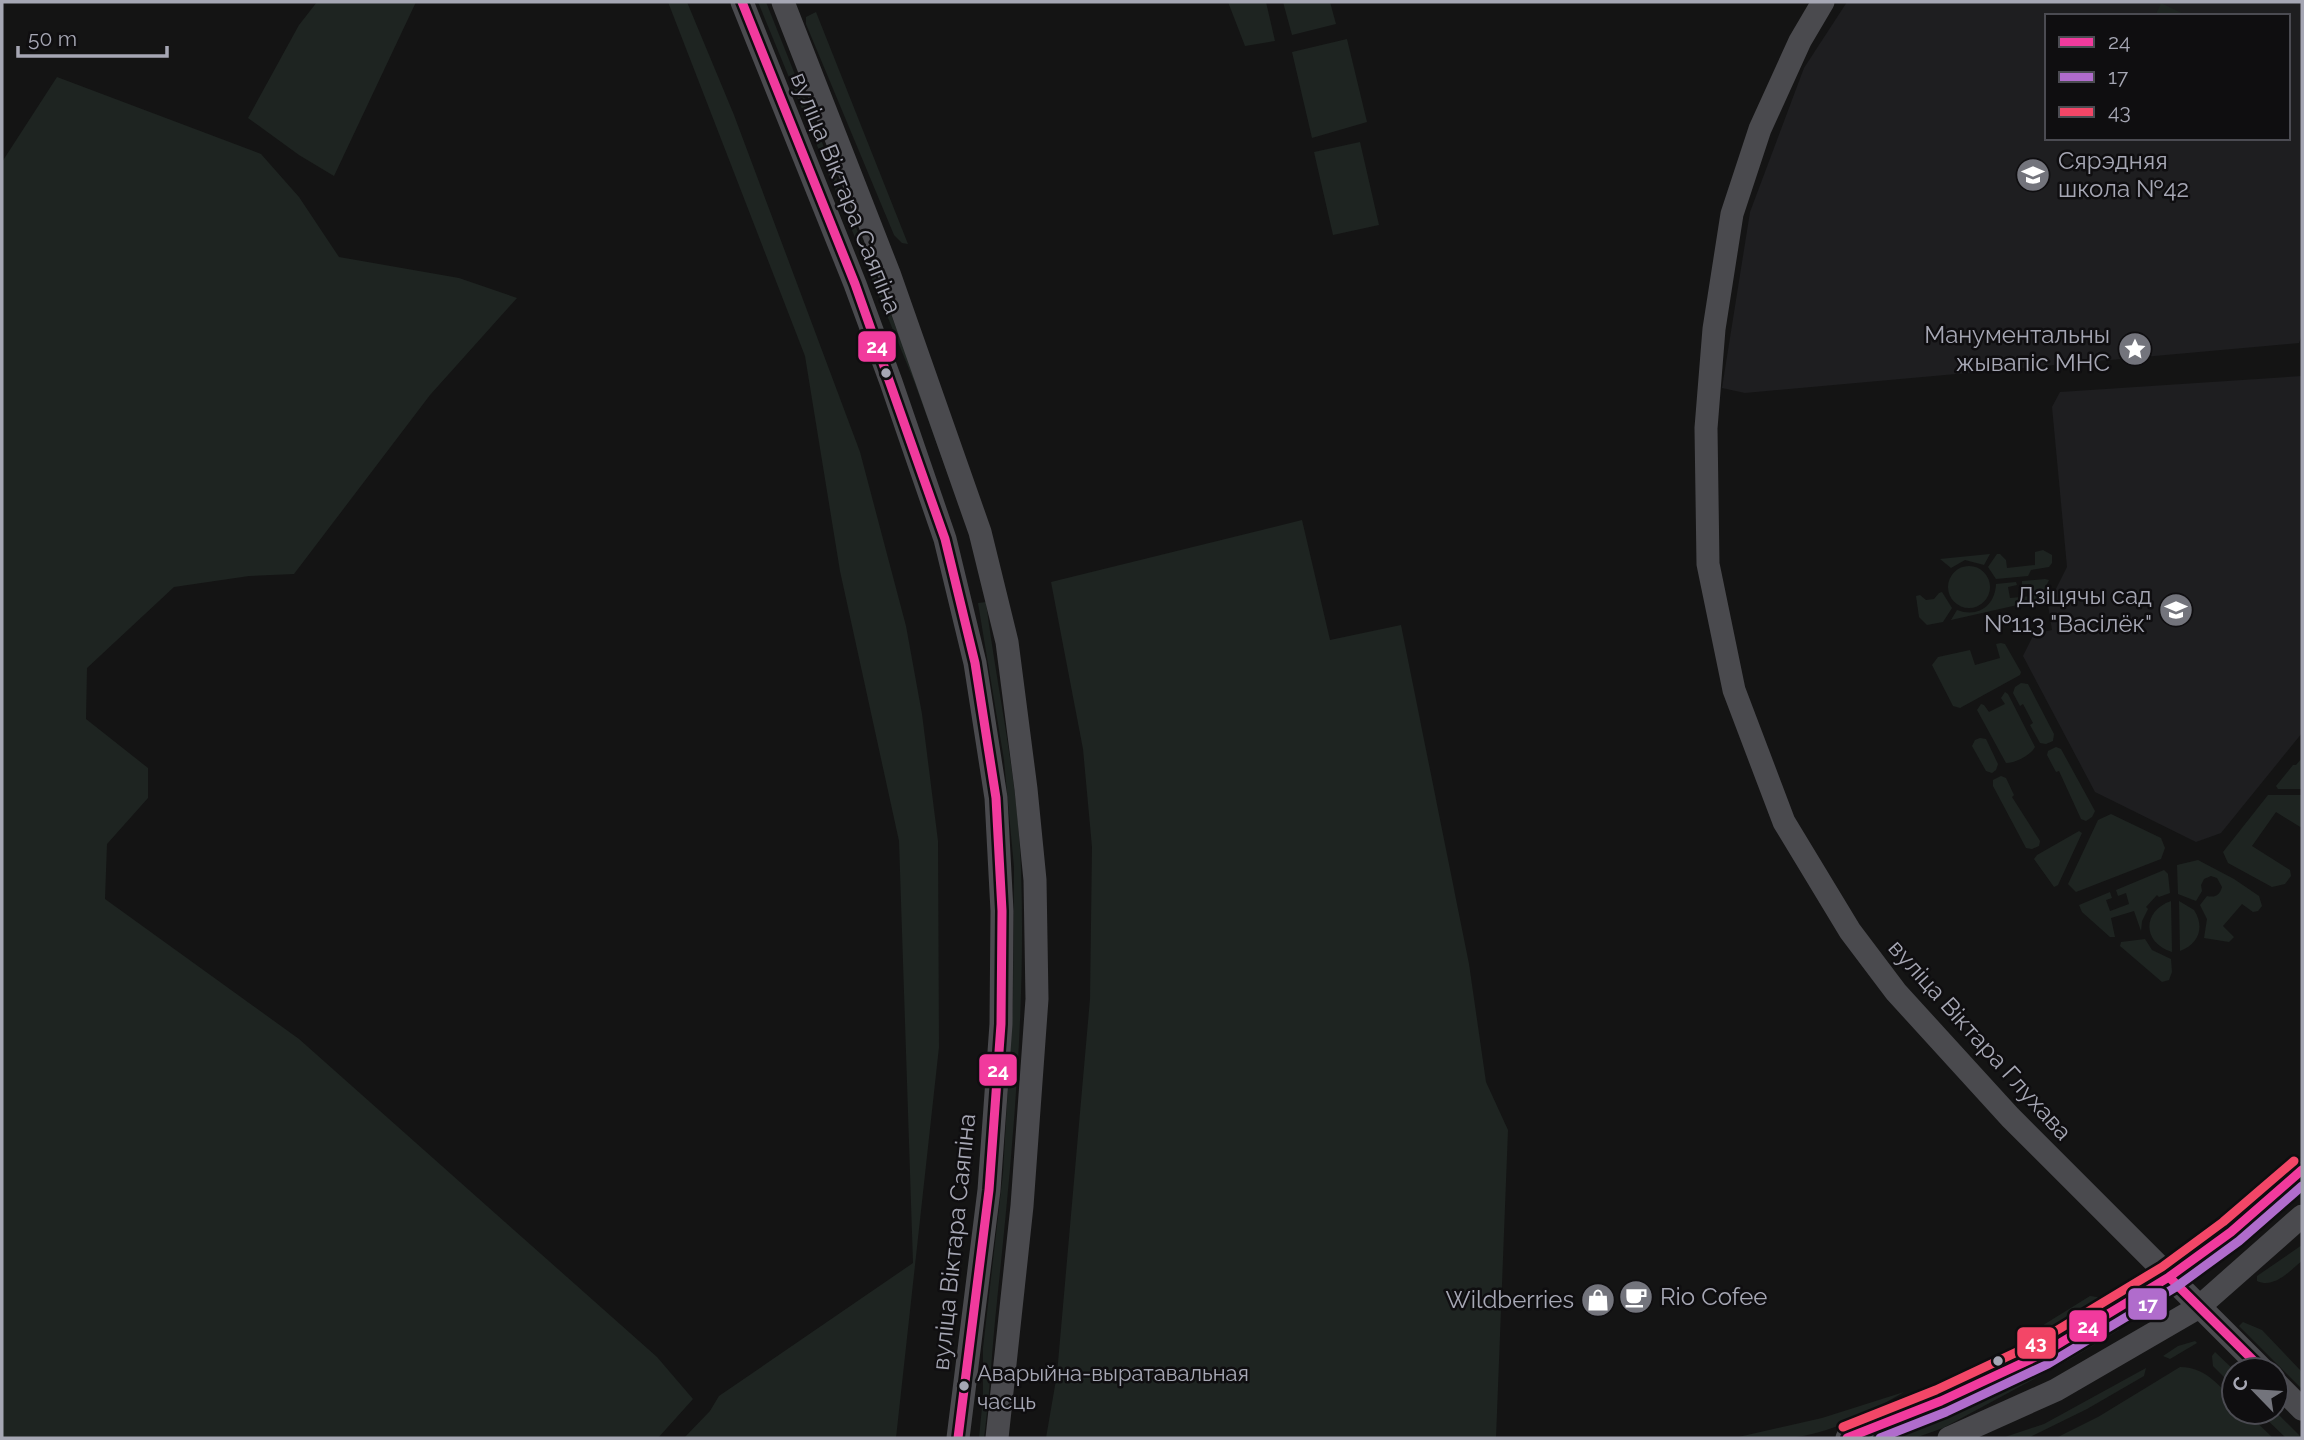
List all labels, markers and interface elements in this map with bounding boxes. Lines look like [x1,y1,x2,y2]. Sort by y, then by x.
scale bar [18,14,166,58]
legend [2045,14,2290,140]
text: 50 m [28,26,77,51]
text: 24 [2108,29,2130,54]
text: 17 [2108,64,2129,89]
street label: вуліца Віктара Саяпіна [785,68,908,318]
text: 43 [2108,99,2131,124]
place label: Сярэдняя школа №42 [2058,146,2189,203]
school or university icon: Сярэдняя школа №42 [2014,156,2052,194]
place label: Манументальны жывапіс МНС [1924,320,2110,377]
line badge: 24 [857,330,897,363]
place icon: Манументальны жывапіс МНС [2116,330,2154,368]
text: 24 [866,335,888,357]
unlabelled marker [879,366,893,380]
place label: Дзіцячы сад №113 "Васілёк" [1984,581,2152,638]
school or university icon: Дзіцячы сад №113 "Васілёк" [2157,591,2195,629]
street label: вуліца Віктара Глухава [1883,933,2078,1146]
line badge: 24 [978,1053,1018,1087]
text: 24 [987,1059,1009,1081]
street label: вуліца Віктара Саяпіна [926,1112,981,1372]
cafe icon: Rio Cofee [1617,1278,1655,1316]
shop icon: Wildberries [1579,1281,1617,1319]
place label: Rio Cofee [1660,1282,1767,1311]
place label: Wildberries [1446,1285,1574,1314]
line badge: 17 [2127,1287,2168,1321]
text: 17 [2138,1293,2158,1315]
line badge: 24 [2068,1309,2108,1343]
text: 24 [2077,1315,2099,1337]
line badge: 43 [2016,1326,2057,1360]
text: 43 [2025,1331,2047,1353]
unlabelled marker [1991,1354,2005,1368]
north arrow [2220,1356,2290,1426]
place label: Аварыйна-выратавальная часць [977,1360,1249,1414]
text: С [2227,1373,2252,1394]
marker: Аварыйна-выратавальная часць [957,1379,971,1393]

